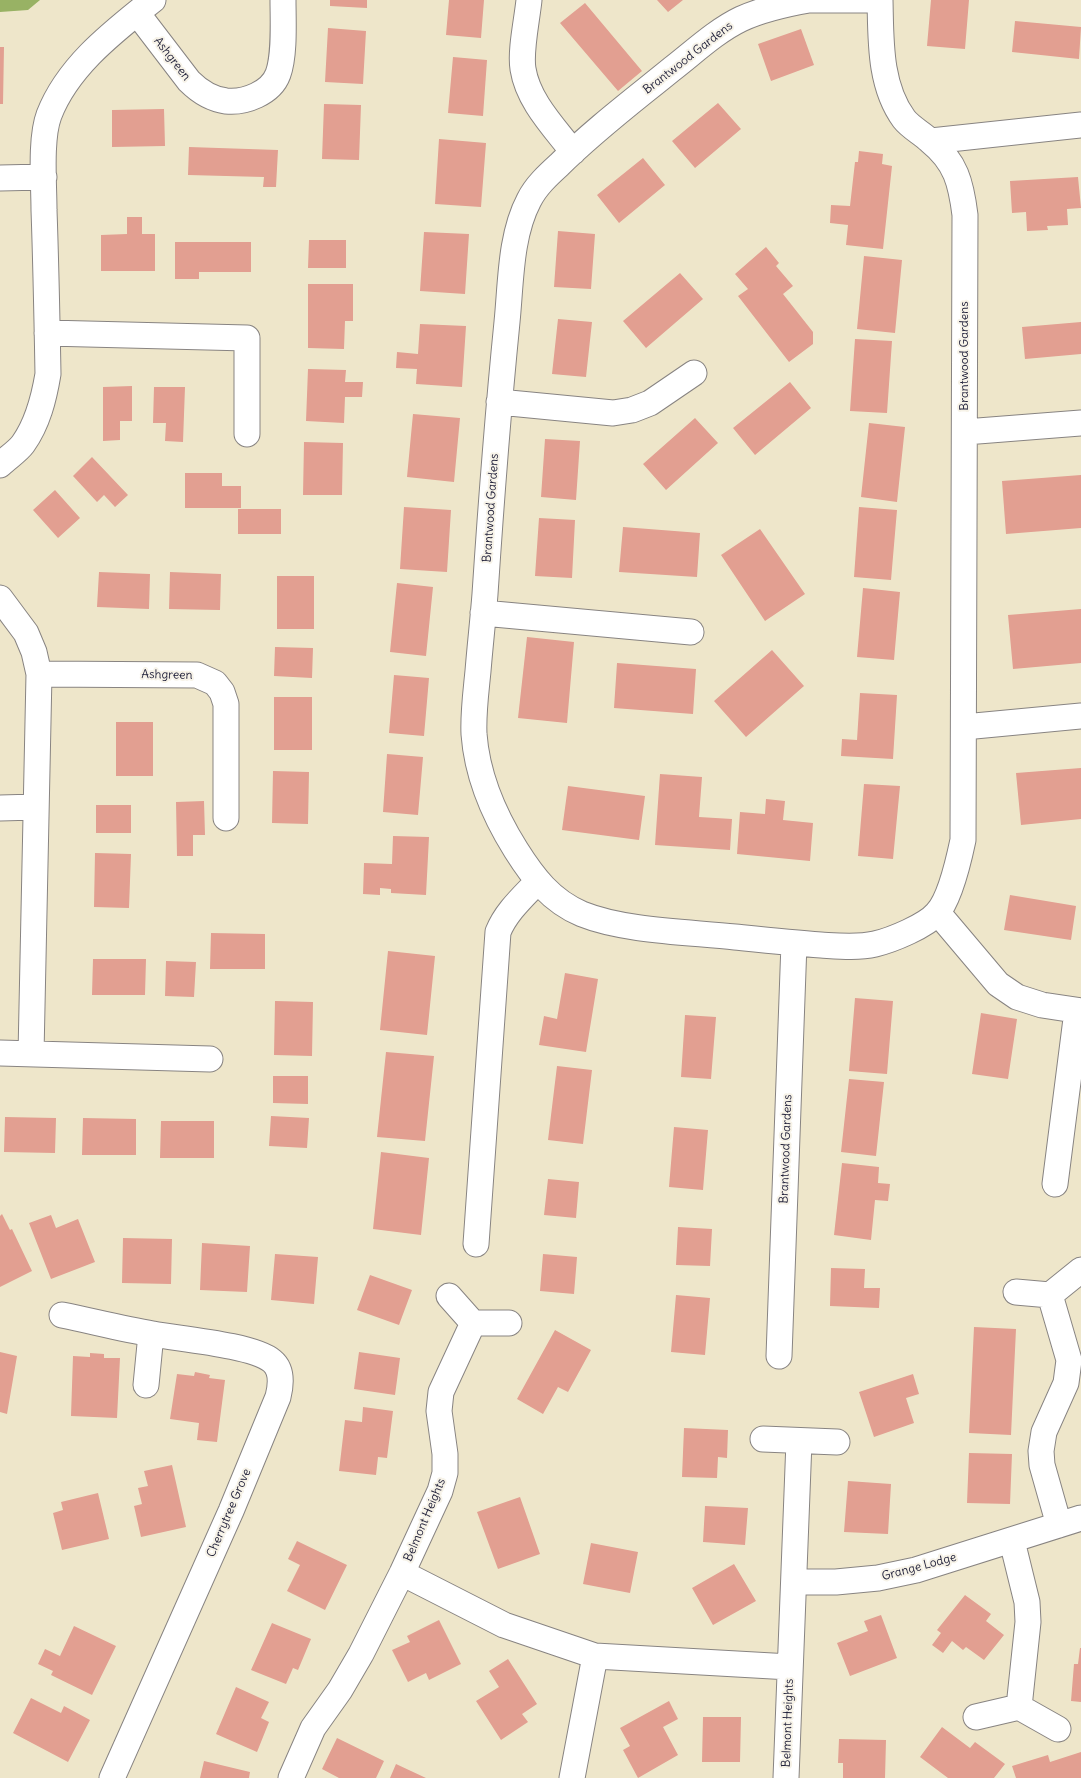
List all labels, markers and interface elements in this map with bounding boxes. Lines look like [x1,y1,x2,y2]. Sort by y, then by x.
street label: Brantwood Gardens [640,19,736,97]
street label: Ashgreen [151,34,193,84]
street label: Brantwood Gardens [958,301,972,411]
street label: Brantwood Gardens [480,453,502,563]
street label: Ashgreen [141,667,193,683]
street label: Brantwood Gardens [777,1094,795,1204]
street label: Cherrytree Grove [204,1467,254,1559]
street label: Belmont Heights [401,1476,449,1564]
street label: Grange Lodge [880,1550,958,1584]
street label: Belmont Heights [779,1678,797,1768]

